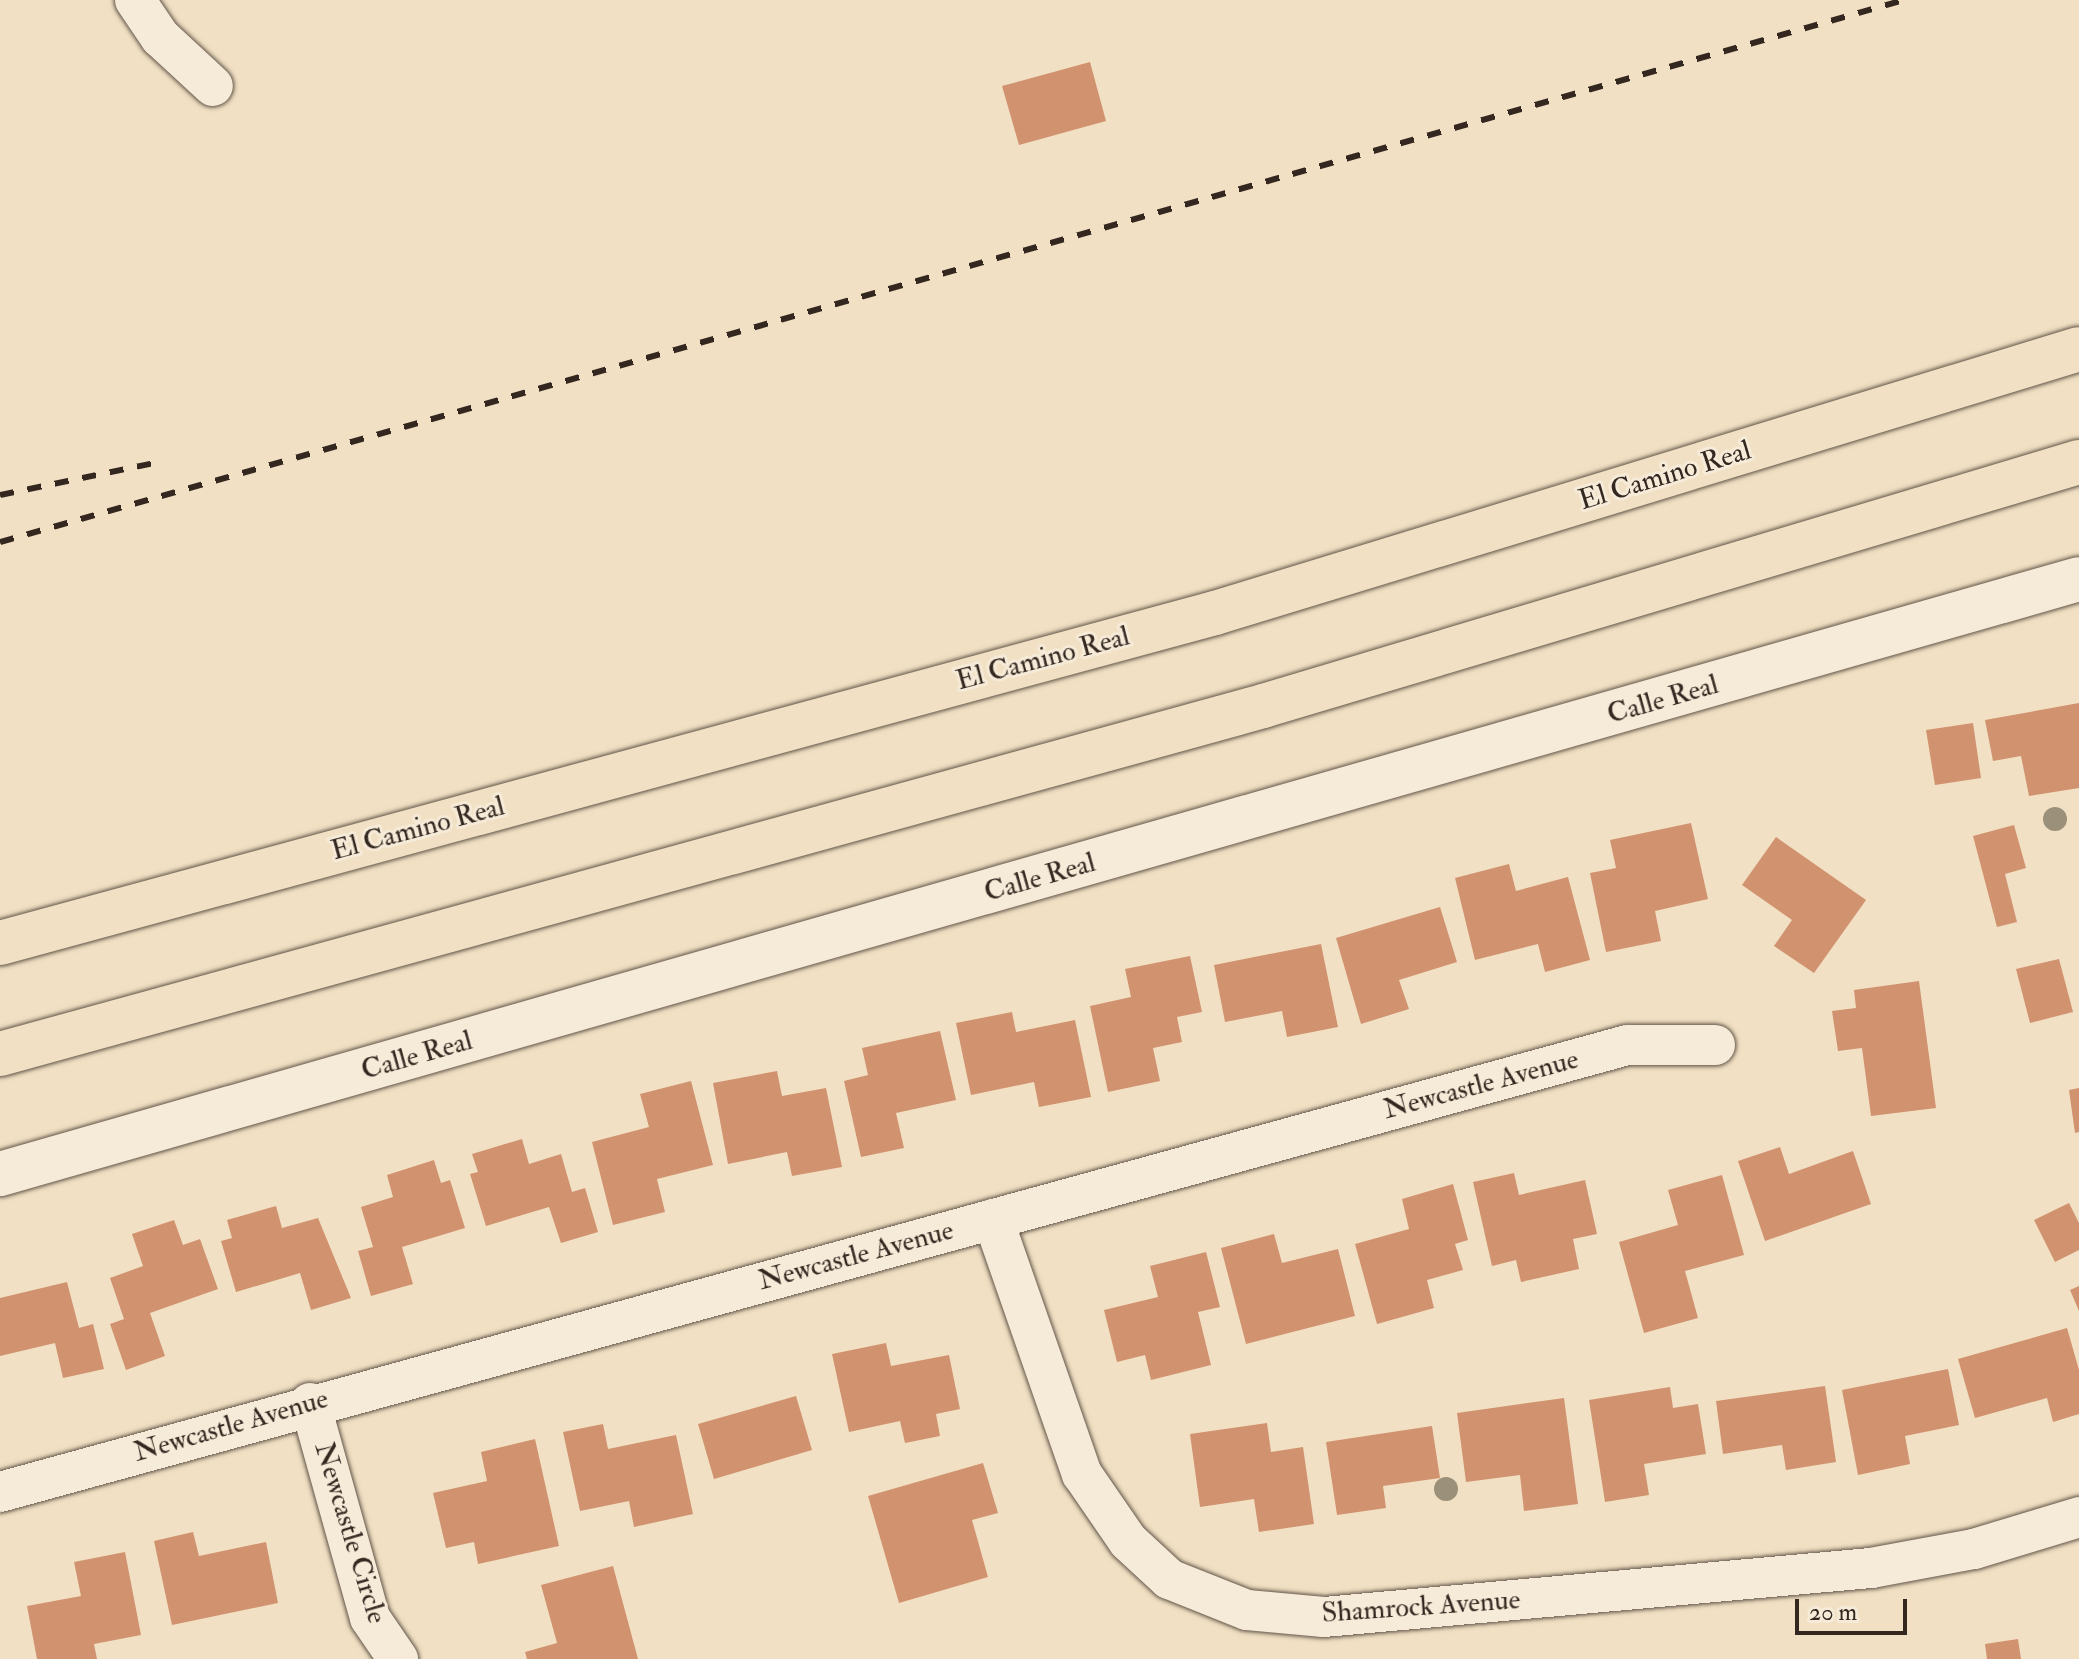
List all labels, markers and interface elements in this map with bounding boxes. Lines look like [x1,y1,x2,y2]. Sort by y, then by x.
street label: El Camino Real [1575,434,1755,518]
street label: El Camino Real [953,620,1133,698]
street label: Calle Real [1604,668,1722,732]
street label: El Camino Real [328,790,508,868]
street label: Calle Real [981,846,1099,910]
street label: Calle Real [358,1024,476,1088]
street label: Newcastle Avenue [1380,1043,1582,1127]
street label: Newcastle Avenue [755,1214,957,1298]
street label: Newcastle Avenue [130,1382,332,1470]
street label: Newcastle Circle [307,1438,393,1628]
street label: Shamrock Avenue [1321,1583,1521,1631]
scale bar [1799,1583,1911,1633]
text: 20 m [1809,1597,1857,1628]

